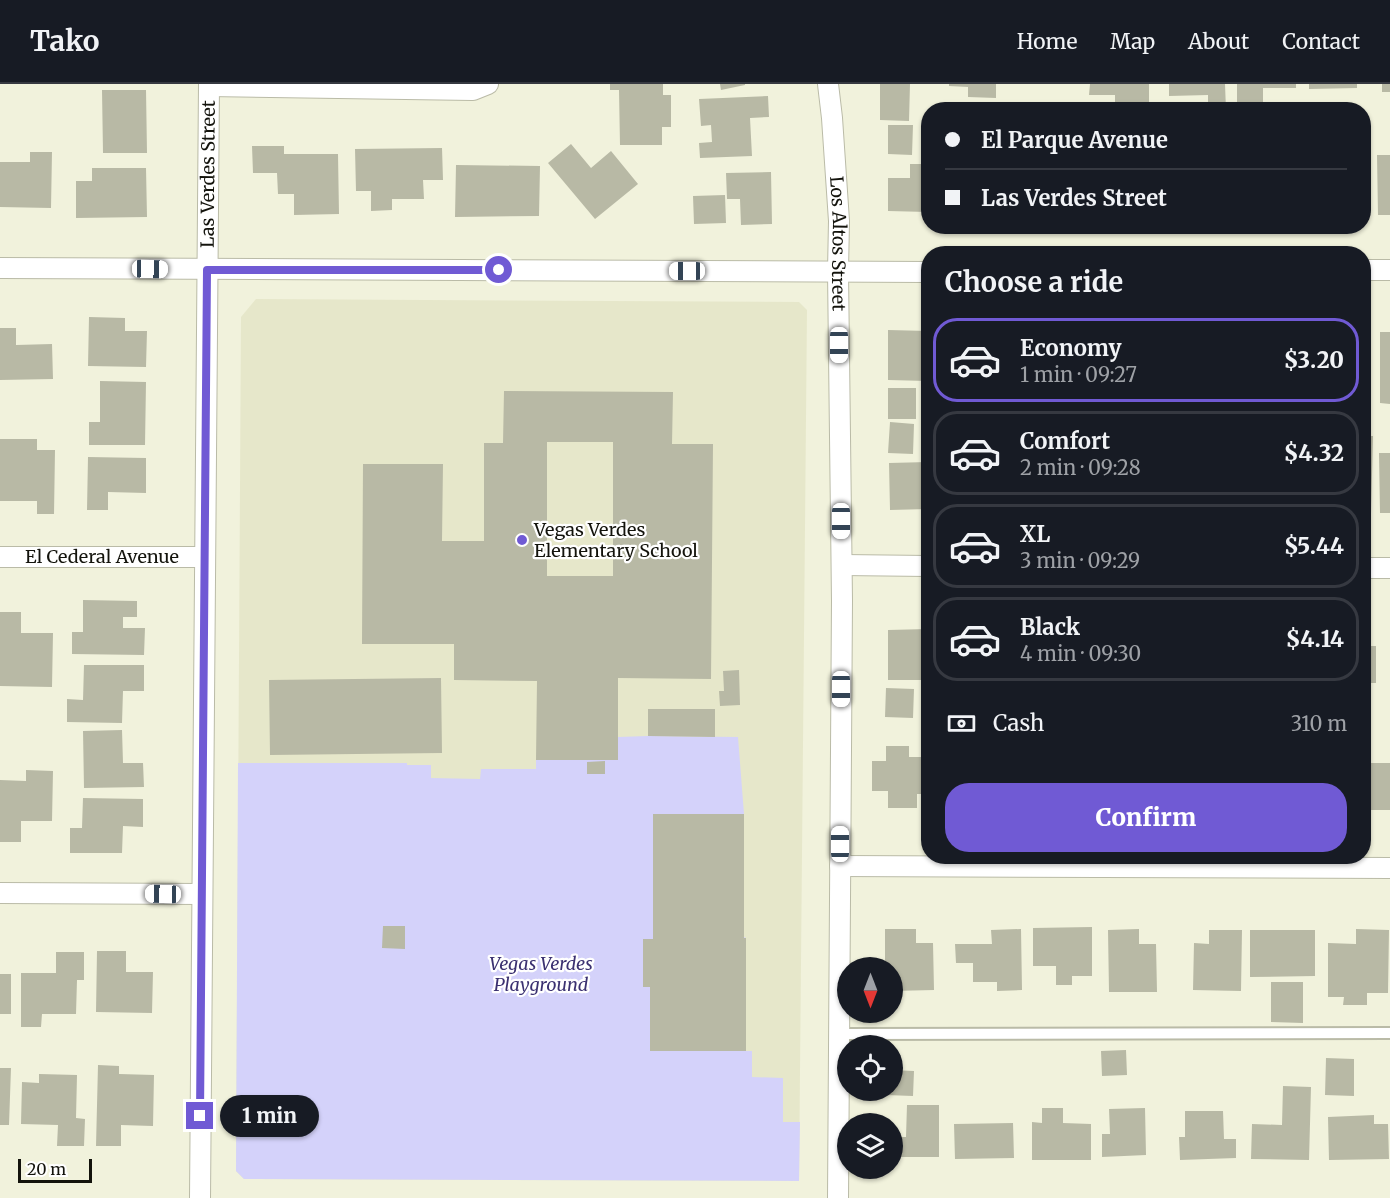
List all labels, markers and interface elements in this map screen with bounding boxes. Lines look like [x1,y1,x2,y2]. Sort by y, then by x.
text: Tako [30,23,99,59]
text: Home [1017,28,1077,55]
text: Map [1110,28,1155,55]
text: About [1188,28,1249,55]
text: Contact [1282,28,1360,55]
street label: Las Verdes Street [196,100,220,248]
text: El Parque Avenue [981,126,1168,154]
street label: Los Altos Street [825,175,851,311]
text: Las Verdes Street [981,184,1167,212]
route start [485,256,512,283]
car [132,260,168,278]
car [669,262,705,280]
text: Choose a ride [945,265,1123,299]
car [830,327,848,363]
icon: car [948,333,1002,387]
text: Economy [1020,334,1121,362]
text: $3.20 [1284,346,1344,374]
text: 1 min · 09:27 [1020,362,1137,387]
icon: car [948,426,1002,480]
text: Comfort [1020,427,1110,455]
text: $4.32 [1284,439,1344,467]
text: 2 min · 09:28 [1020,455,1141,480]
car [832,503,850,539]
place label: Vegas Verdes Elementary School [533,518,698,562]
icon: car [948,519,1002,573]
text: XL [1020,520,1050,548]
text: $5.44 [1284,532,1344,560]
marker: Vegas Verdes Elementary School [515,533,529,547]
street label: El Cederal Avenue [25,545,179,568]
text: 3 min · 09:29 [1020,548,1140,573]
icon: car [948,612,1002,666]
text: Black [1020,613,1080,641]
text: $4.14 [1286,625,1344,653]
text: 4 min · 09:30 [1020,641,1141,666]
car [832,671,850,707]
icon: cash [945,707,978,740]
text: Cash [993,709,1044,737]
text: 310 m [1291,711,1347,736]
button: Confirm [945,783,1347,852]
car [831,826,849,862]
car [145,885,181,903]
park label: Vegas Verdes Playground [489,952,593,996]
north arrow [837,957,903,1023]
map controls [837,957,903,1179]
button: locate [837,1035,903,1101]
callout: 1 min [221,1095,320,1137]
route end [186,1102,213,1129]
text: 1 min [242,1103,297,1128]
button: layers [837,1113,903,1179]
scale bar [18,1156,92,1184]
text: 20 m [27,1159,66,1179]

